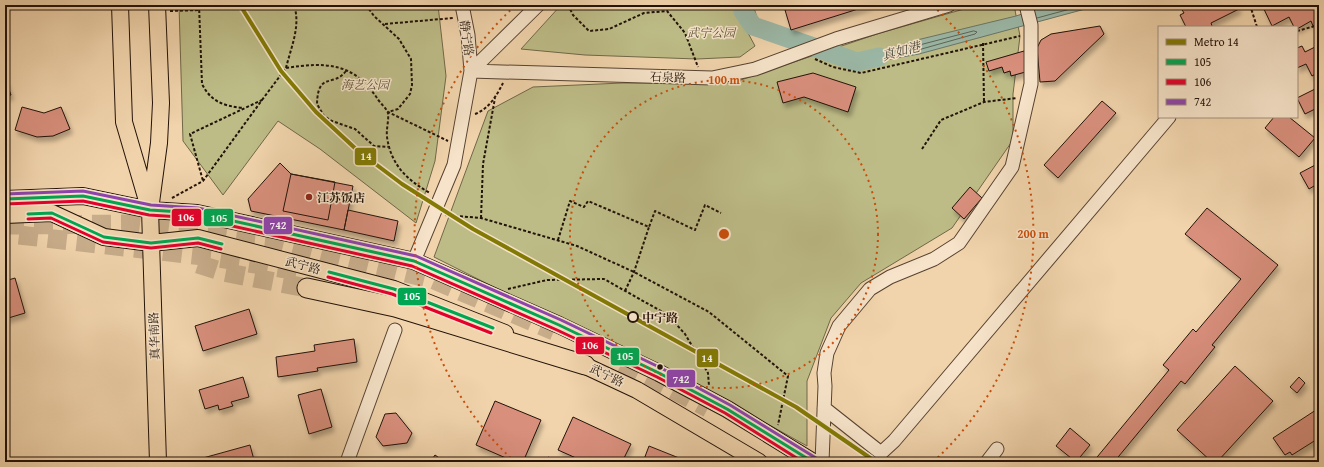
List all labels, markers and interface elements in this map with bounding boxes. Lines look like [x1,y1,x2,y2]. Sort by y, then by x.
street label: 静宁路 [456,19,478,57]
park label: 武宁公园 [687,24,737,41]
legend [1158,26,1298,118]
text: Metro 14 [1194,33,1239,50]
water label: 真如港 [880,36,924,65]
text: 105 [1194,53,1212,70]
street label: 石泉路 [650,68,686,86]
text: 100 m [708,71,741,88]
text: 106 [1194,73,1212,90]
park label: 海艺公园 [341,76,391,93]
text: 742 [1194,93,1212,110]
line badge: 14 [354,147,377,166]
text: 14 [360,148,372,164]
place label: 江苏饭店 [317,189,365,206]
marker: 江苏饭店 [304,192,314,202]
line badge: 106 [171,208,202,227]
line badge: 105 [203,208,234,227]
text: 106 [177,209,195,225]
text: 105 [210,210,228,226]
line badge: 742 [263,216,293,235]
text: 742 [269,217,287,233]
text: 200 m [1017,225,1050,242]
centre of rings [717,227,731,241]
street label: 武宁路 [283,252,323,278]
line badge: 105 [397,287,427,306]
text: 105 [403,288,421,304]
place label: 中宁路 [642,309,678,326]
marker: 中宁路 [627,311,639,323]
street label: 真华南路 [145,312,163,360]
line badge: 106 [575,336,605,355]
text: 106 [581,337,599,353]
line badge: 105 [610,347,640,366]
text: 105 [616,348,634,364]
line badge: 14 [696,348,719,368]
text: 14 [701,350,713,366]
street label: 武宁路 [587,359,627,391]
unlabelled marker [655,362,665,372]
line badge: 742 [666,369,696,388]
text: 742 [672,371,690,387]

